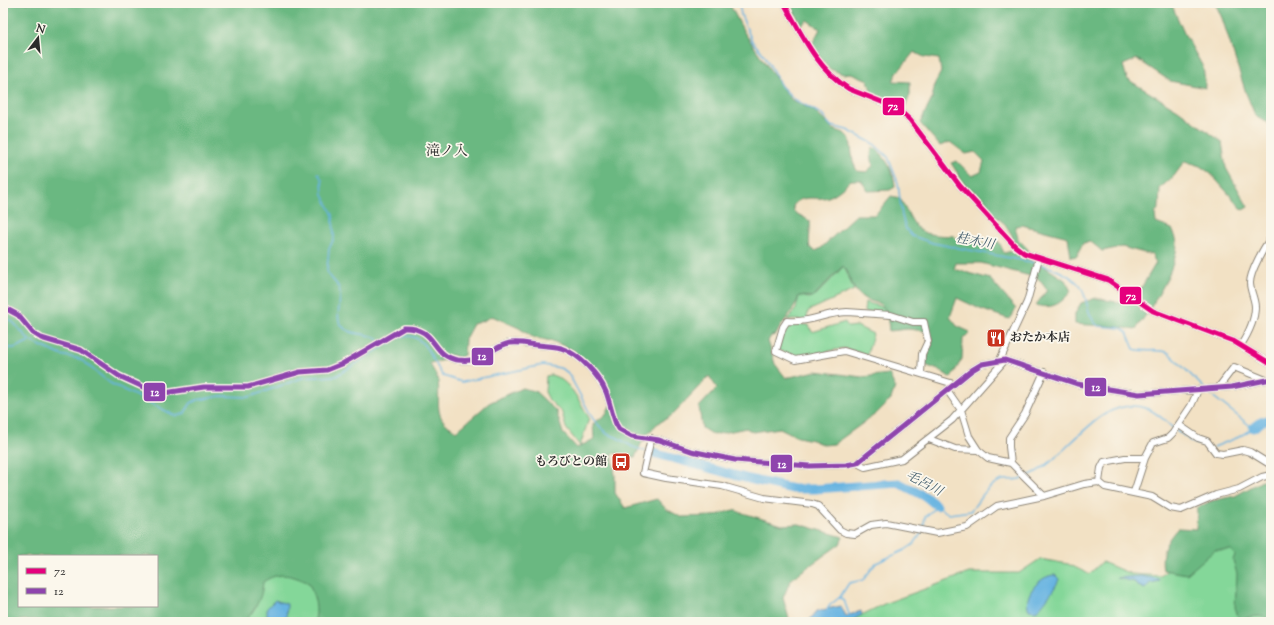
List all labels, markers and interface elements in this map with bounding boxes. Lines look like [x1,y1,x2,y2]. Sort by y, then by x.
north arrow [18,18,58,58]
text: N [33,20,47,38]
line badge: 72 [882,97,905,116]
text: 72 [888,99,899,115]
district label: 滝ノ入 [426,142,468,162]
water label: 桂木川 [954,229,998,255]
line badge: 72 [1119,286,1142,305]
text: 72 [1126,289,1137,305]
restaurant icon: おたか本店 [985,327,1007,349]
place label: おたか本店 [1010,329,1070,347]
line badge: 12 [471,347,494,366]
text: 12 [477,349,487,365]
line badge: 12 [1084,377,1107,397]
text: 12 [1091,380,1101,396]
line badge: 12 [143,382,166,402]
text: 12 [150,385,160,401]
bus stop icon: もろびとの館 [610,451,632,473]
place label: もろびとの館 [535,453,607,471]
line badge: 12 [770,454,793,473]
text: 12 [777,457,787,473]
water label: 毛呂川 [903,467,947,502]
legend [18,555,158,607]
text: 72 [54,563,66,581]
text: 12 [54,583,64,601]

